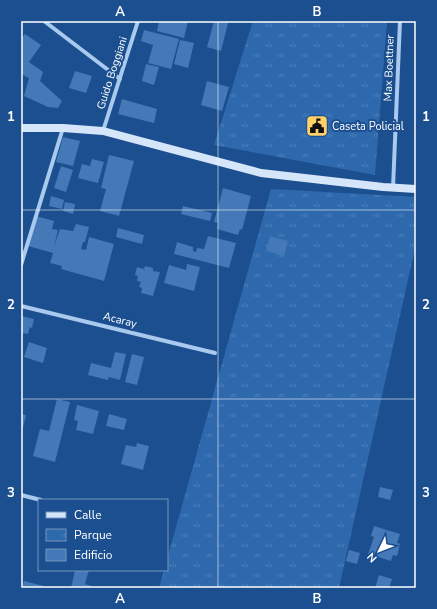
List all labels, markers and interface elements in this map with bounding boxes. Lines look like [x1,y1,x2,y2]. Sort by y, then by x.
text: A [115,3,125,21]
text: B [313,3,322,21]
street label: Max Boettner [380,34,398,102]
street label: Guido Boggiani [93,35,131,111]
text: 1 [7,108,15,126]
text: 1 [422,108,430,126]
public building icon: Caseta Policial [304,113,330,139]
place label: Caseta Policial [332,119,405,134]
text: 2 [7,296,15,314]
text: 2 [422,296,430,314]
street label: Acaray [102,309,139,331]
text: 3 [7,484,15,502]
text: 3 [422,484,430,502]
legend [38,499,168,571]
text: Calle [74,507,102,523]
text: Parque [74,527,112,543]
north arrow [359,531,399,571]
text: Edificio [74,547,113,563]
text: N [364,549,380,566]
text: A [115,590,125,608]
text: B [313,590,322,608]

